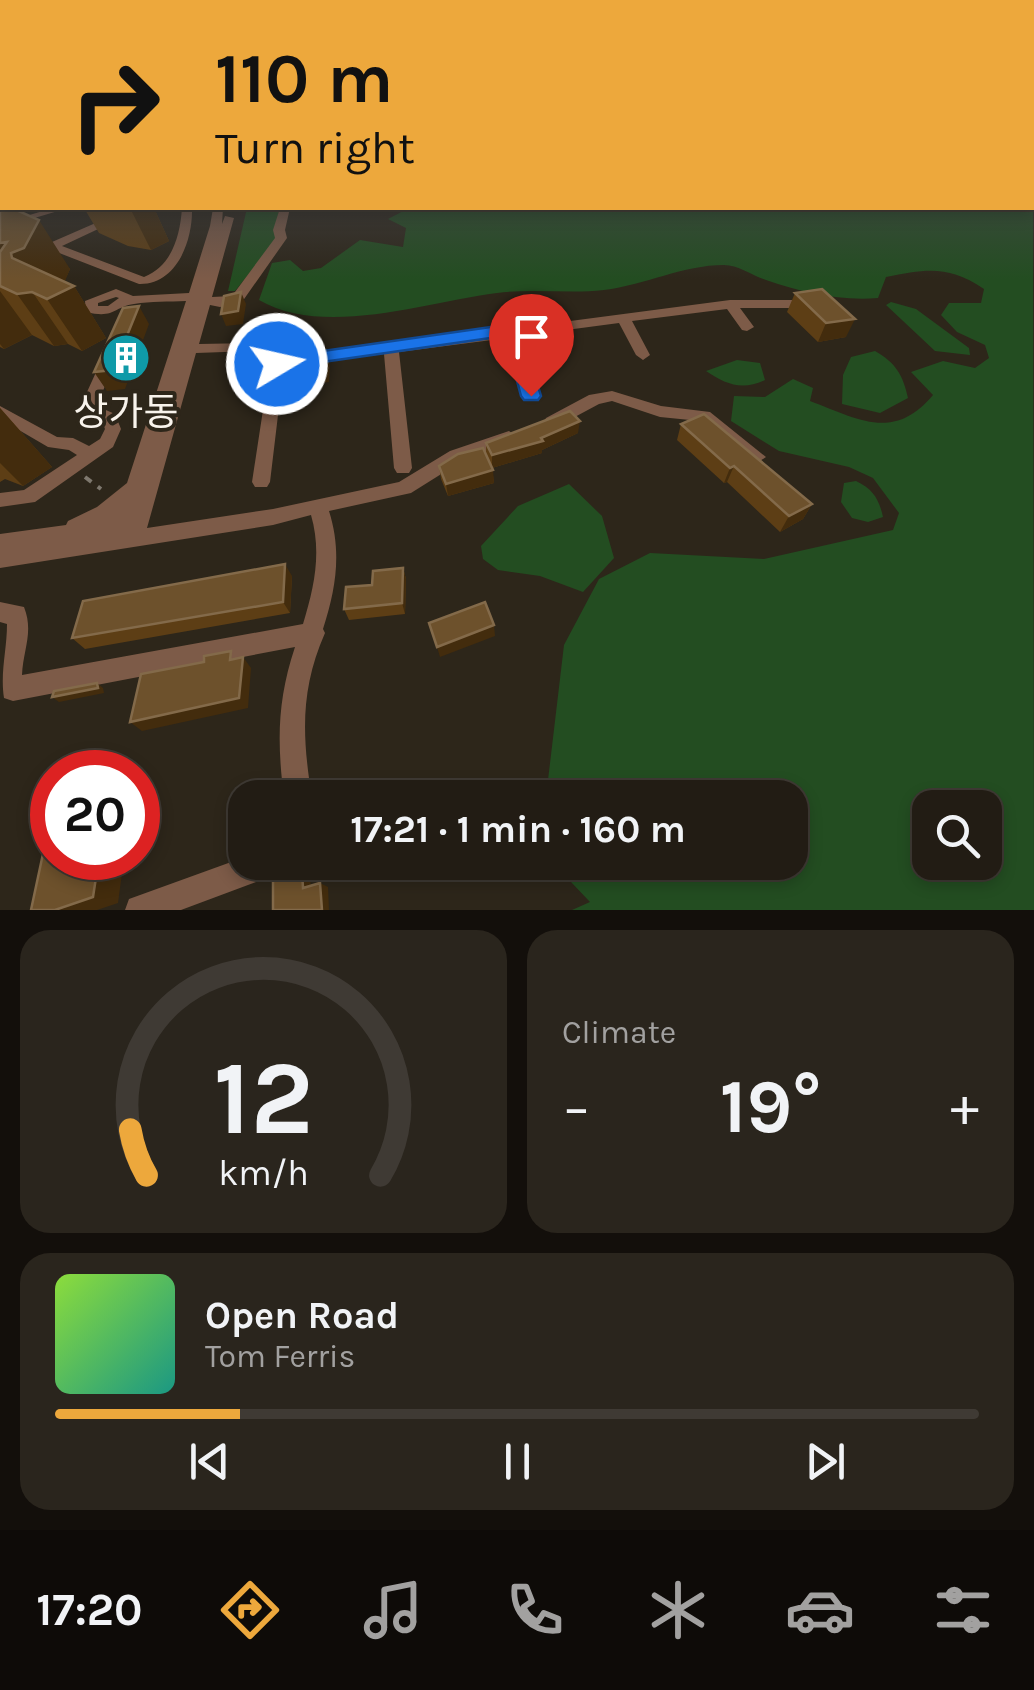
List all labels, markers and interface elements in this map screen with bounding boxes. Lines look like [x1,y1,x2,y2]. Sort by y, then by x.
text: 110 m [215,38,393,120]
icon: right [50,40,180,170]
text: Turn right [215,122,415,174]
pin [489,294,574,397]
icon: arrive [504,309,559,364]
position arrow [225,312,329,416]
building icon: 상가동 [100,332,152,384]
place label: 상가동 [74,390,178,435]
speed limit sign: 20 [30,750,160,880]
map controls [912,790,1002,880]
button: search [912,790,1002,880]
text: 17:21 · 1 min · 160 m [350,807,686,852]
text: Climate [562,1014,676,1051]
text: 12 [214,1038,314,1159]
text: 19° [720,1063,821,1151]
text: − [562,1075,591,1139]
text: + [950,1075,979,1139]
text: km/h [218,1152,309,1194]
text: Open Road [205,1293,399,1338]
text: Tom Ferris [205,1338,355,1375]
icon: previous [182,1434,237,1489]
icon: pause [490,1434,545,1489]
icon: next [798,1434,853,1489]
icon: directions [215,1575,285,1645]
icon: music [358,1575,428,1645]
icon: phone [500,1575,570,1645]
icon: climate [643,1575,713,1645]
icon: car [785,1575,855,1645]
icon: filters [928,1575,998,1645]
text: 17:20 [36,1584,143,1636]

